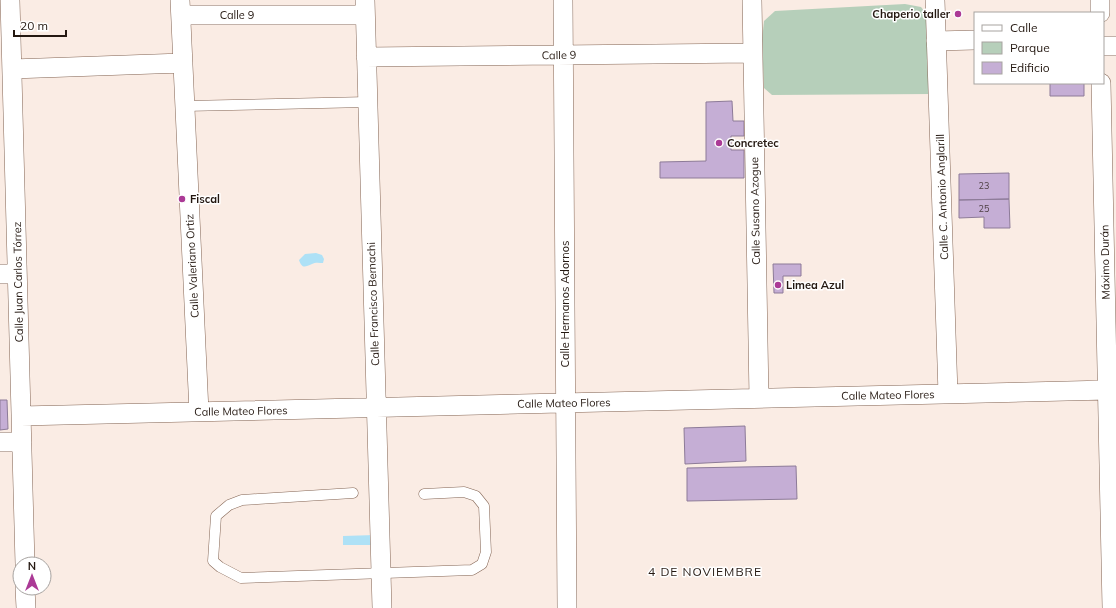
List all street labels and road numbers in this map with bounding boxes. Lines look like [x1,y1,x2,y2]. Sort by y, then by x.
street label: Calle 9 [220,8,254,22]
street label: Calle 9 [542,48,576,62]
street label: Calle C. Antonio Anglarill [933,134,951,260]
street label: Calle Susano Azogue [747,157,763,265]
street label: Calle Valeriano Ortiz [182,213,202,318]
street label: Calle Juan Carlos Tórrez [10,221,26,342]
street label: Máximo Durán [1097,224,1113,300]
street label: Calle Hermanos Adornos [558,241,572,367]
street label: Calle Francisco Bernachi [364,242,382,366]
street label: Calle Mateo Flores [841,387,935,403]
street label: Calle Mateo Flores [517,395,611,411]
street label: Calle Mateo Flores [194,403,288,419]

